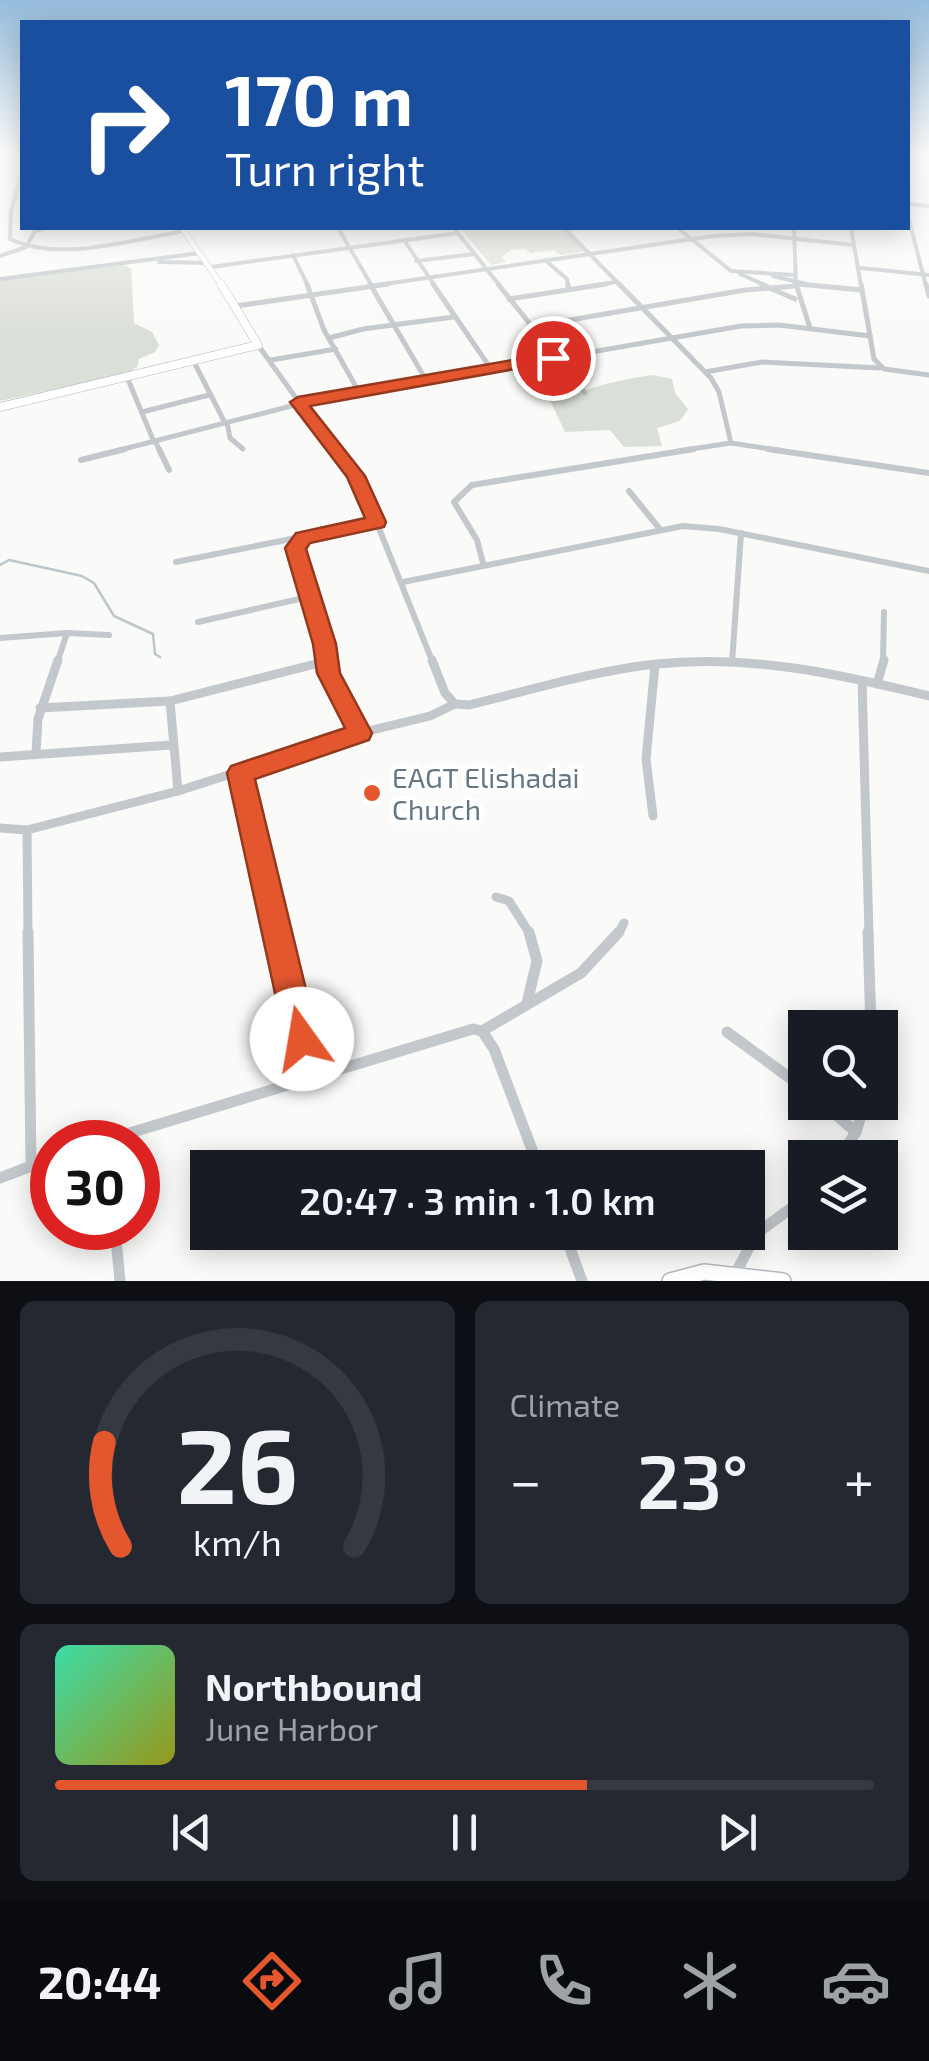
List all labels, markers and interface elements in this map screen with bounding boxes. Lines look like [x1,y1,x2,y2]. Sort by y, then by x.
text: 170 m [225,56,413,140]
icon: right [60,60,190,190]
text: Turn right [225,141,425,195]
pin [511,316,596,401]
icon: arrive [526,331,581,386]
place label: EAGT Elishadai Church [392,760,580,826]
marker: EAGT Elishadai Church [361,782,383,804]
position arrow [250,987,354,1091]
map controls [788,1010,898,1250]
button: search [788,1010,898,1120]
speed limit sign: 30 [30,1120,160,1250]
button: layers [788,1140,898,1250]
text: 20:47 · 3 min · 1.0 km [299,1177,656,1223]
text: Climate [510,1385,620,1423]
text: 26 [176,1400,298,1525]
text: 23° [637,1434,748,1524]
text: − [510,1446,542,1512]
text: + [844,1446,874,1512]
text: km/h [193,1520,282,1563]
text: Northbound [205,1663,423,1709]
text: June Harbor [205,1709,378,1747]
icon: previous [164,1805,219,1860]
icon: pause [437,1805,492,1860]
icon: next [710,1805,765,1860]
icon: directions [237,1946,307,2016]
icon: music [383,1946,453,2016]
icon: phone [529,1946,599,2016]
icon: climate [675,1946,745,2016]
icon: car [821,1946,891,2016]
text: 20:44 [38,1954,161,2008]

